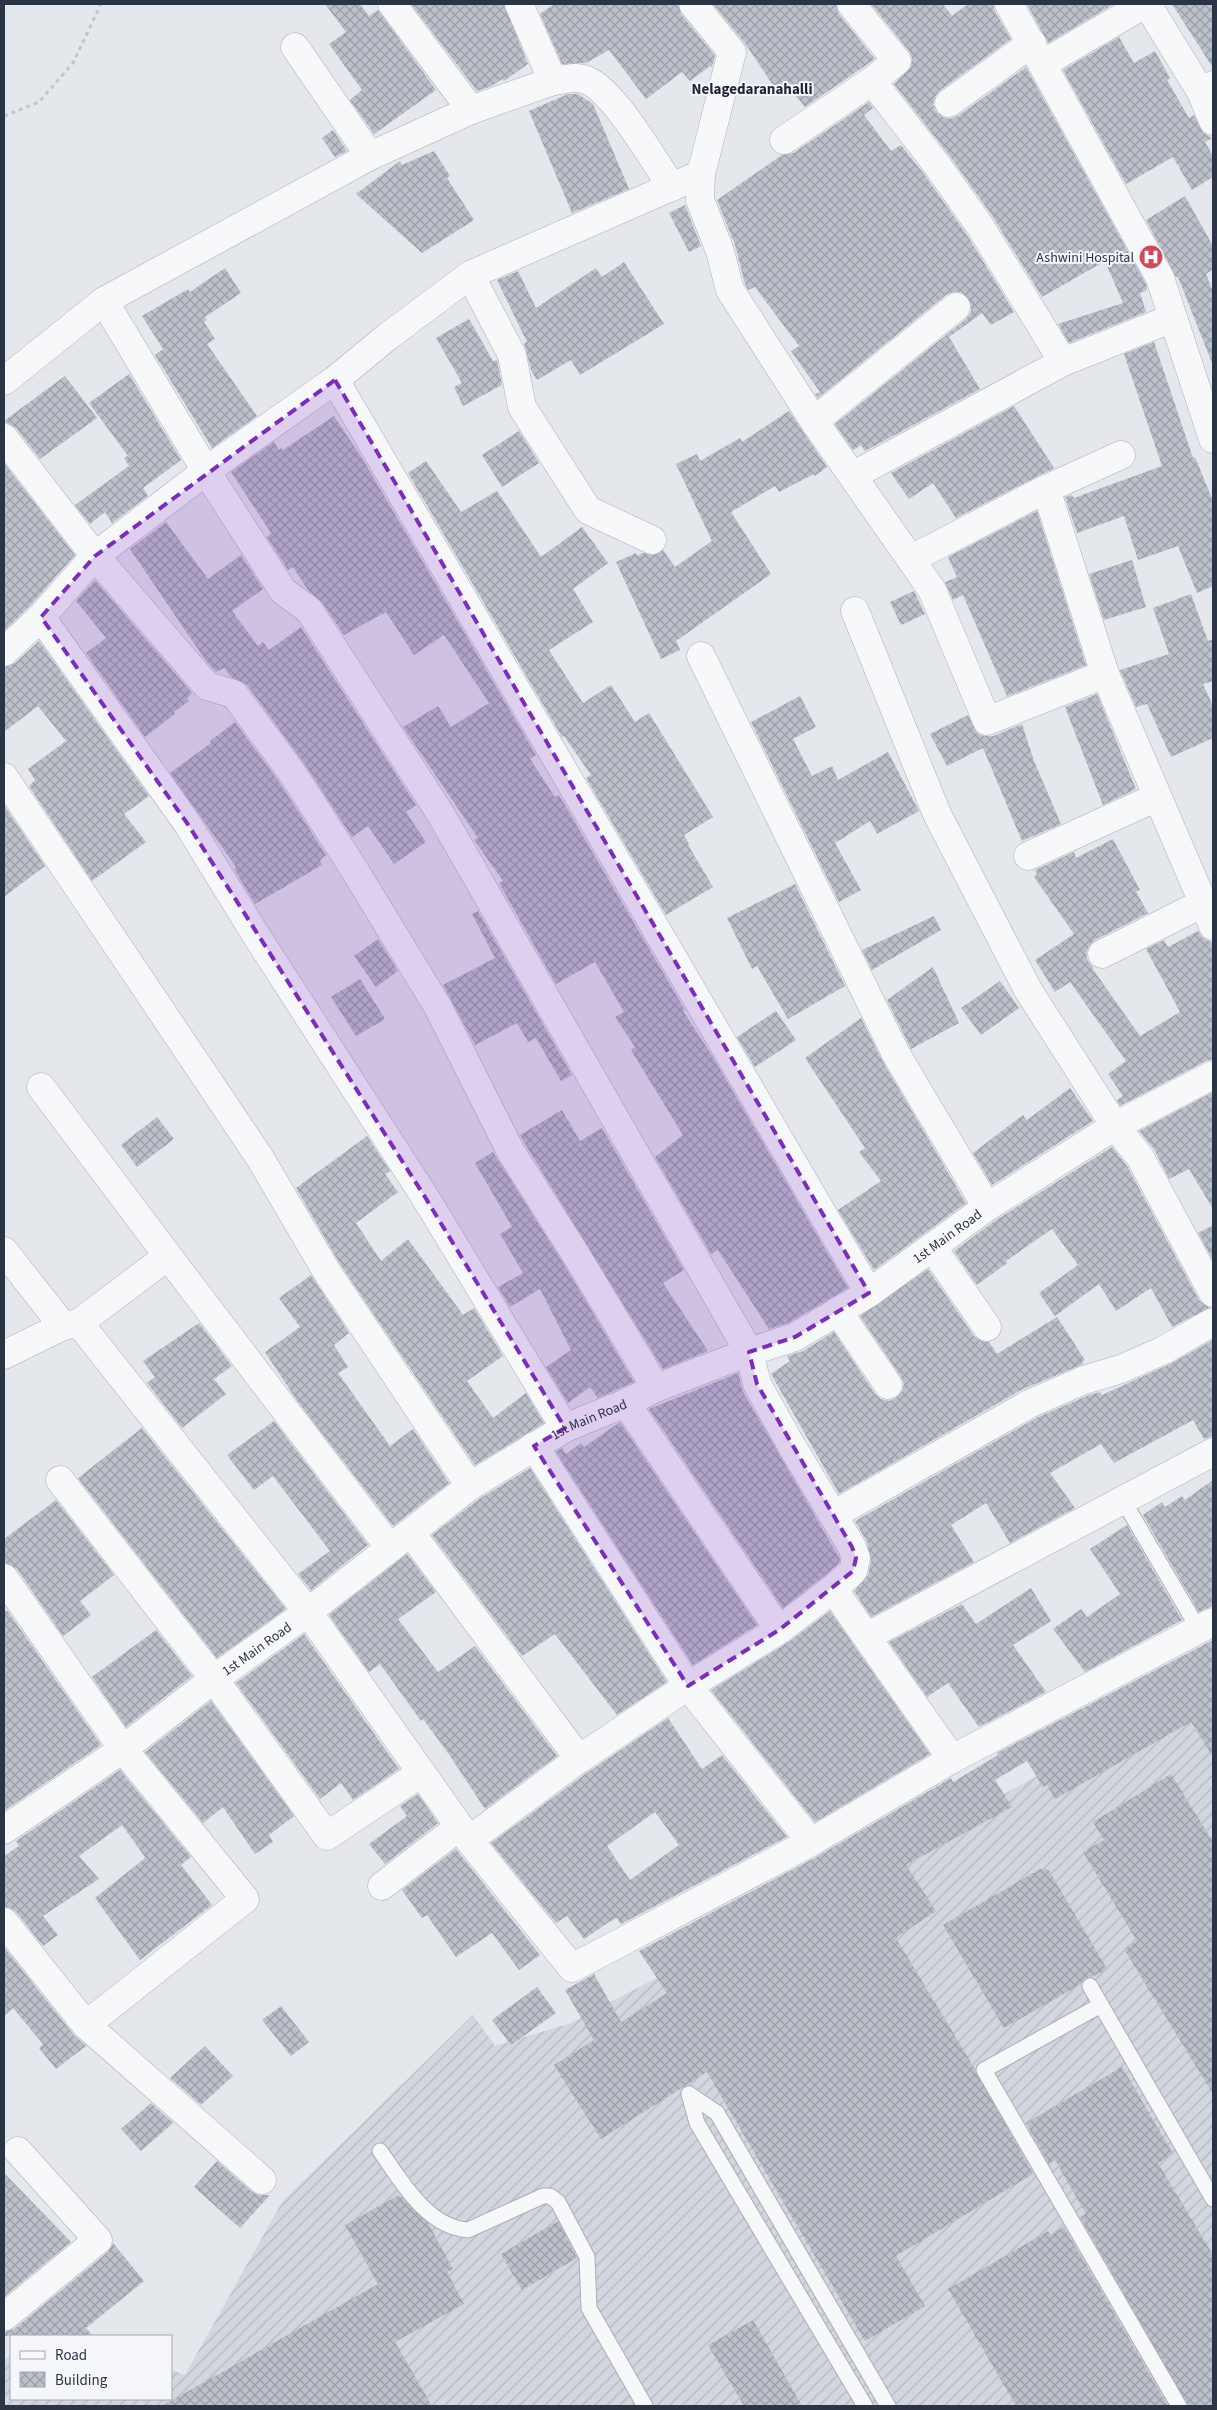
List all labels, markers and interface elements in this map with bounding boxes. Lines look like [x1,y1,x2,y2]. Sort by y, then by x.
district label: Nelagedaranahalli [691,79,813,100]
hospital icon: Ashwini Hospital [1138,244,1164,270]
place label: Ashwini Hospital [1036,248,1134,268]
street label: 1st Main Road [909,1205,986,1269]
street label: 1st Main Road [547,1395,630,1445]
street label: 1st Main Road [218,1618,296,1681]
legend [10,2335,172,2400]
text: Road [55,2345,87,2366]
text: Building [55,2370,108,2391]

